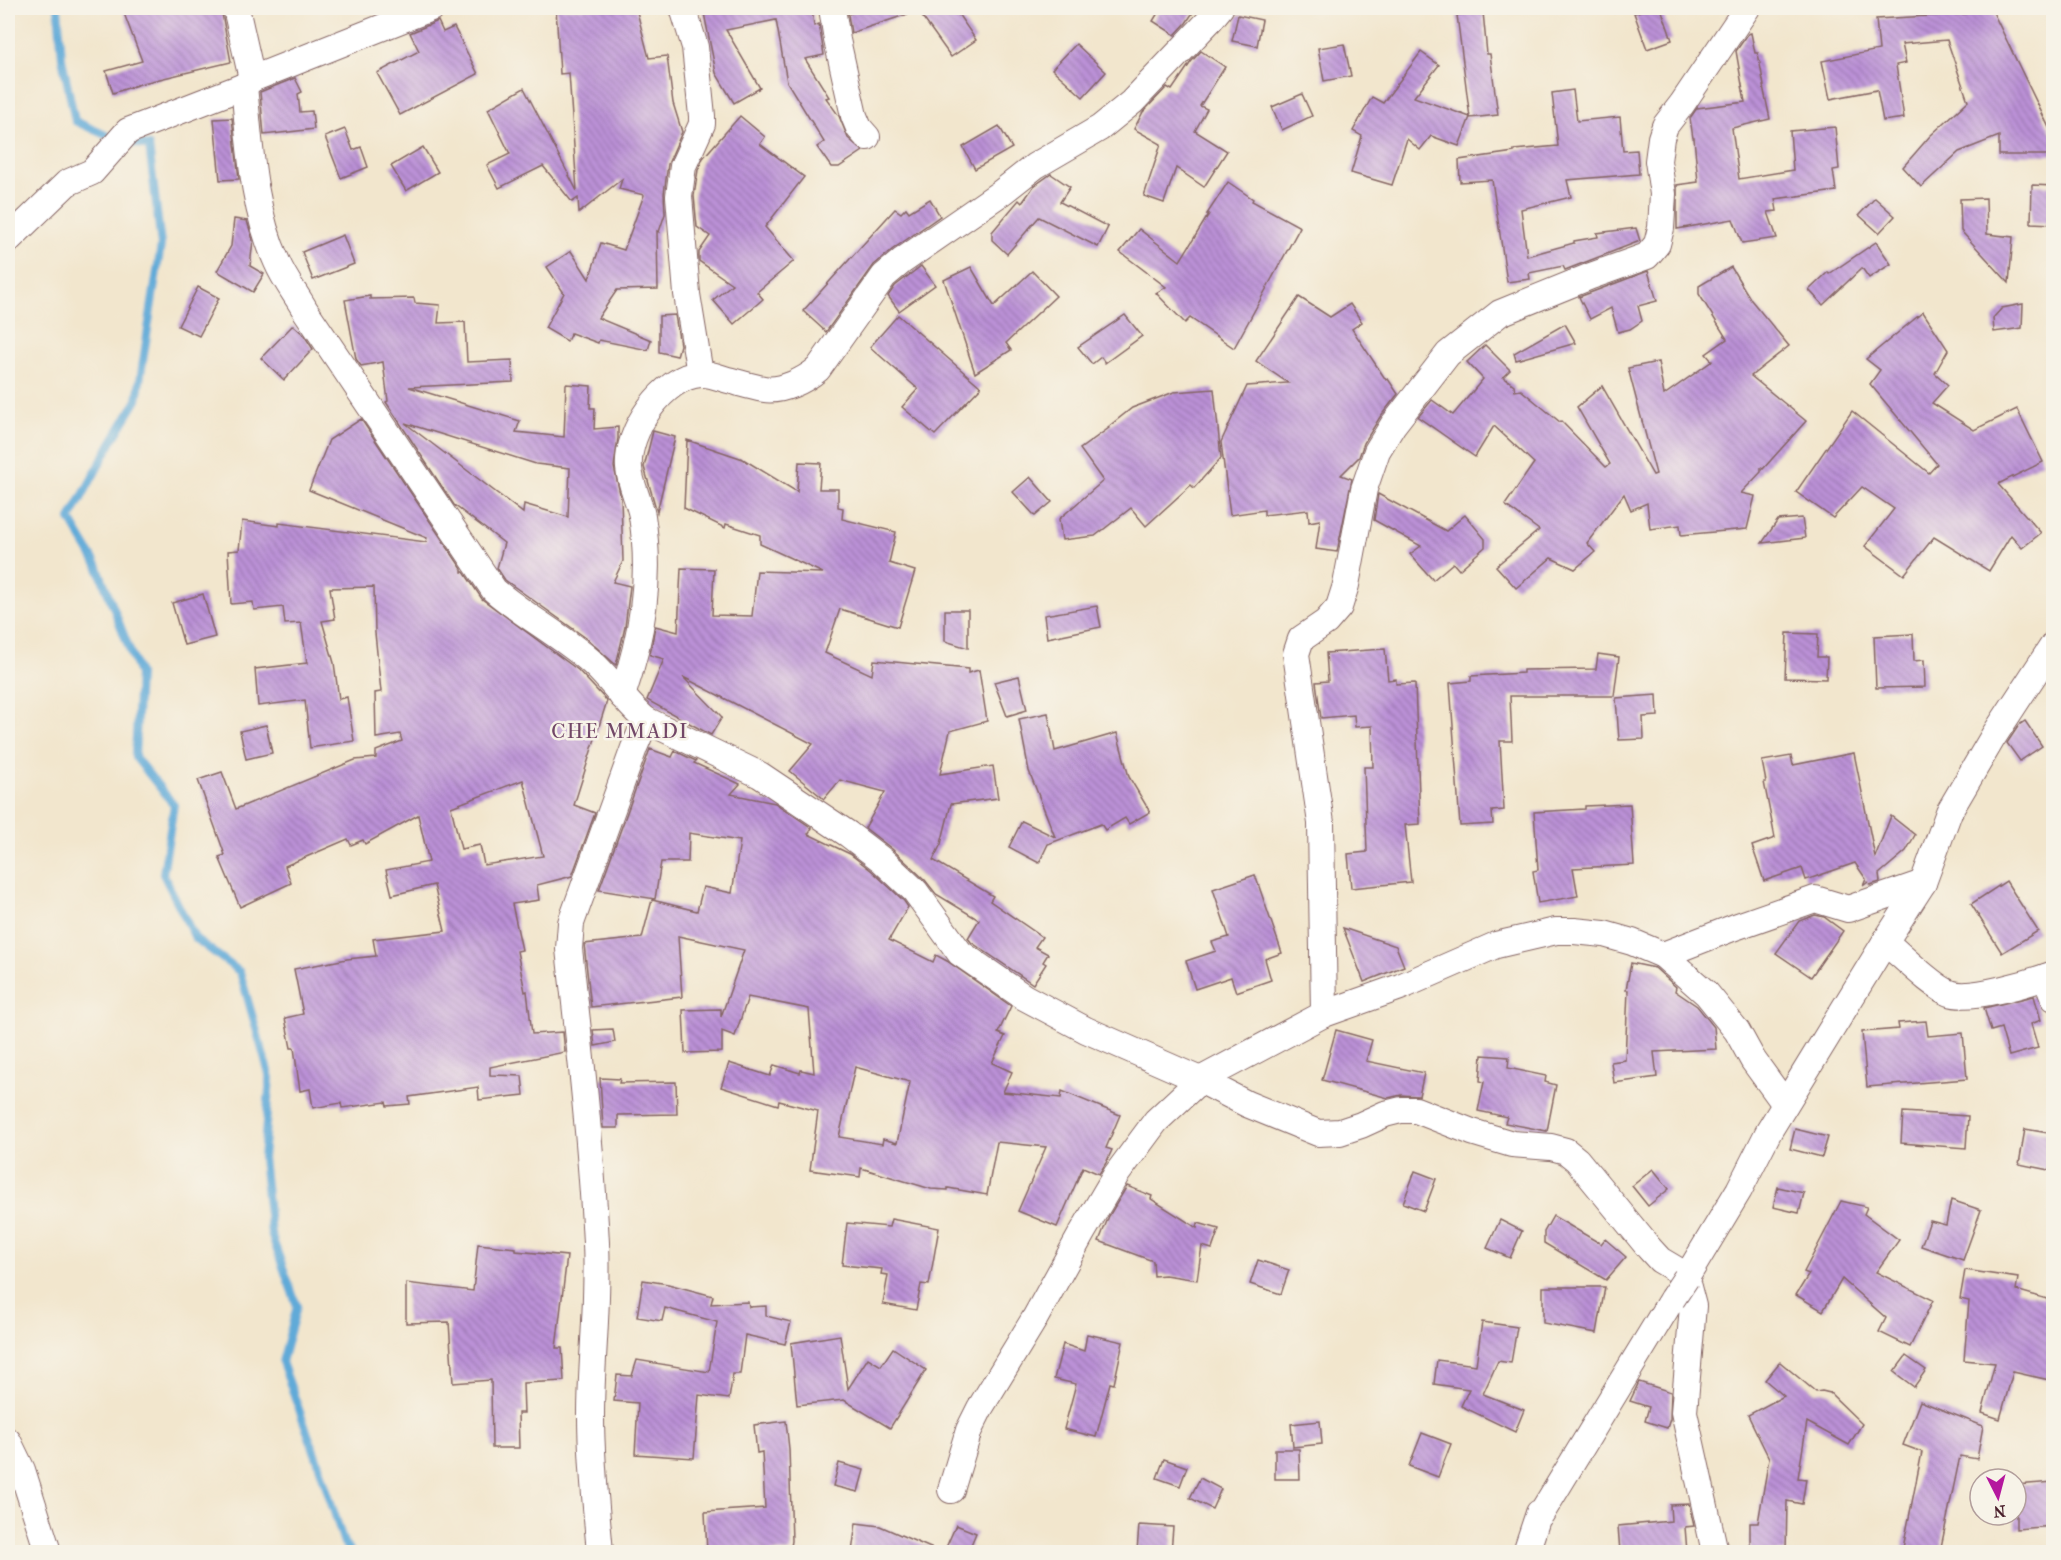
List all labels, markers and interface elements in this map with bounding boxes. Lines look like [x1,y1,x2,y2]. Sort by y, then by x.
district label: CHE MMADI [551,719,689,743]
north arrow [1968,1467,2028,1527]
text: N [1992,1501,2007,1522]

